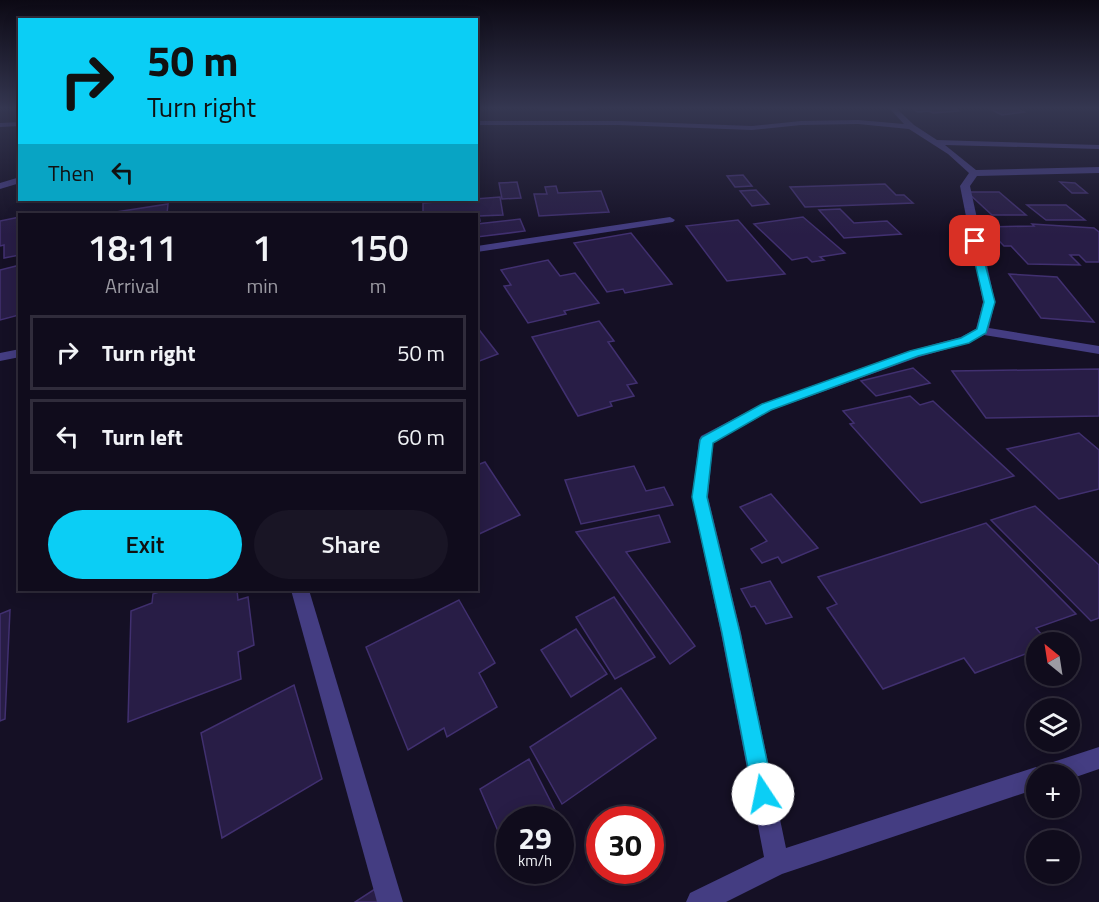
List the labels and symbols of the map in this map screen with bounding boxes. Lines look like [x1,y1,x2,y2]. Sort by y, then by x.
pin [949,215,1000,266]
north arrow [1026,632,1080,686]
position arrow [731,762,795,826]
speed limit sign: 30 [586,806,664,884]

